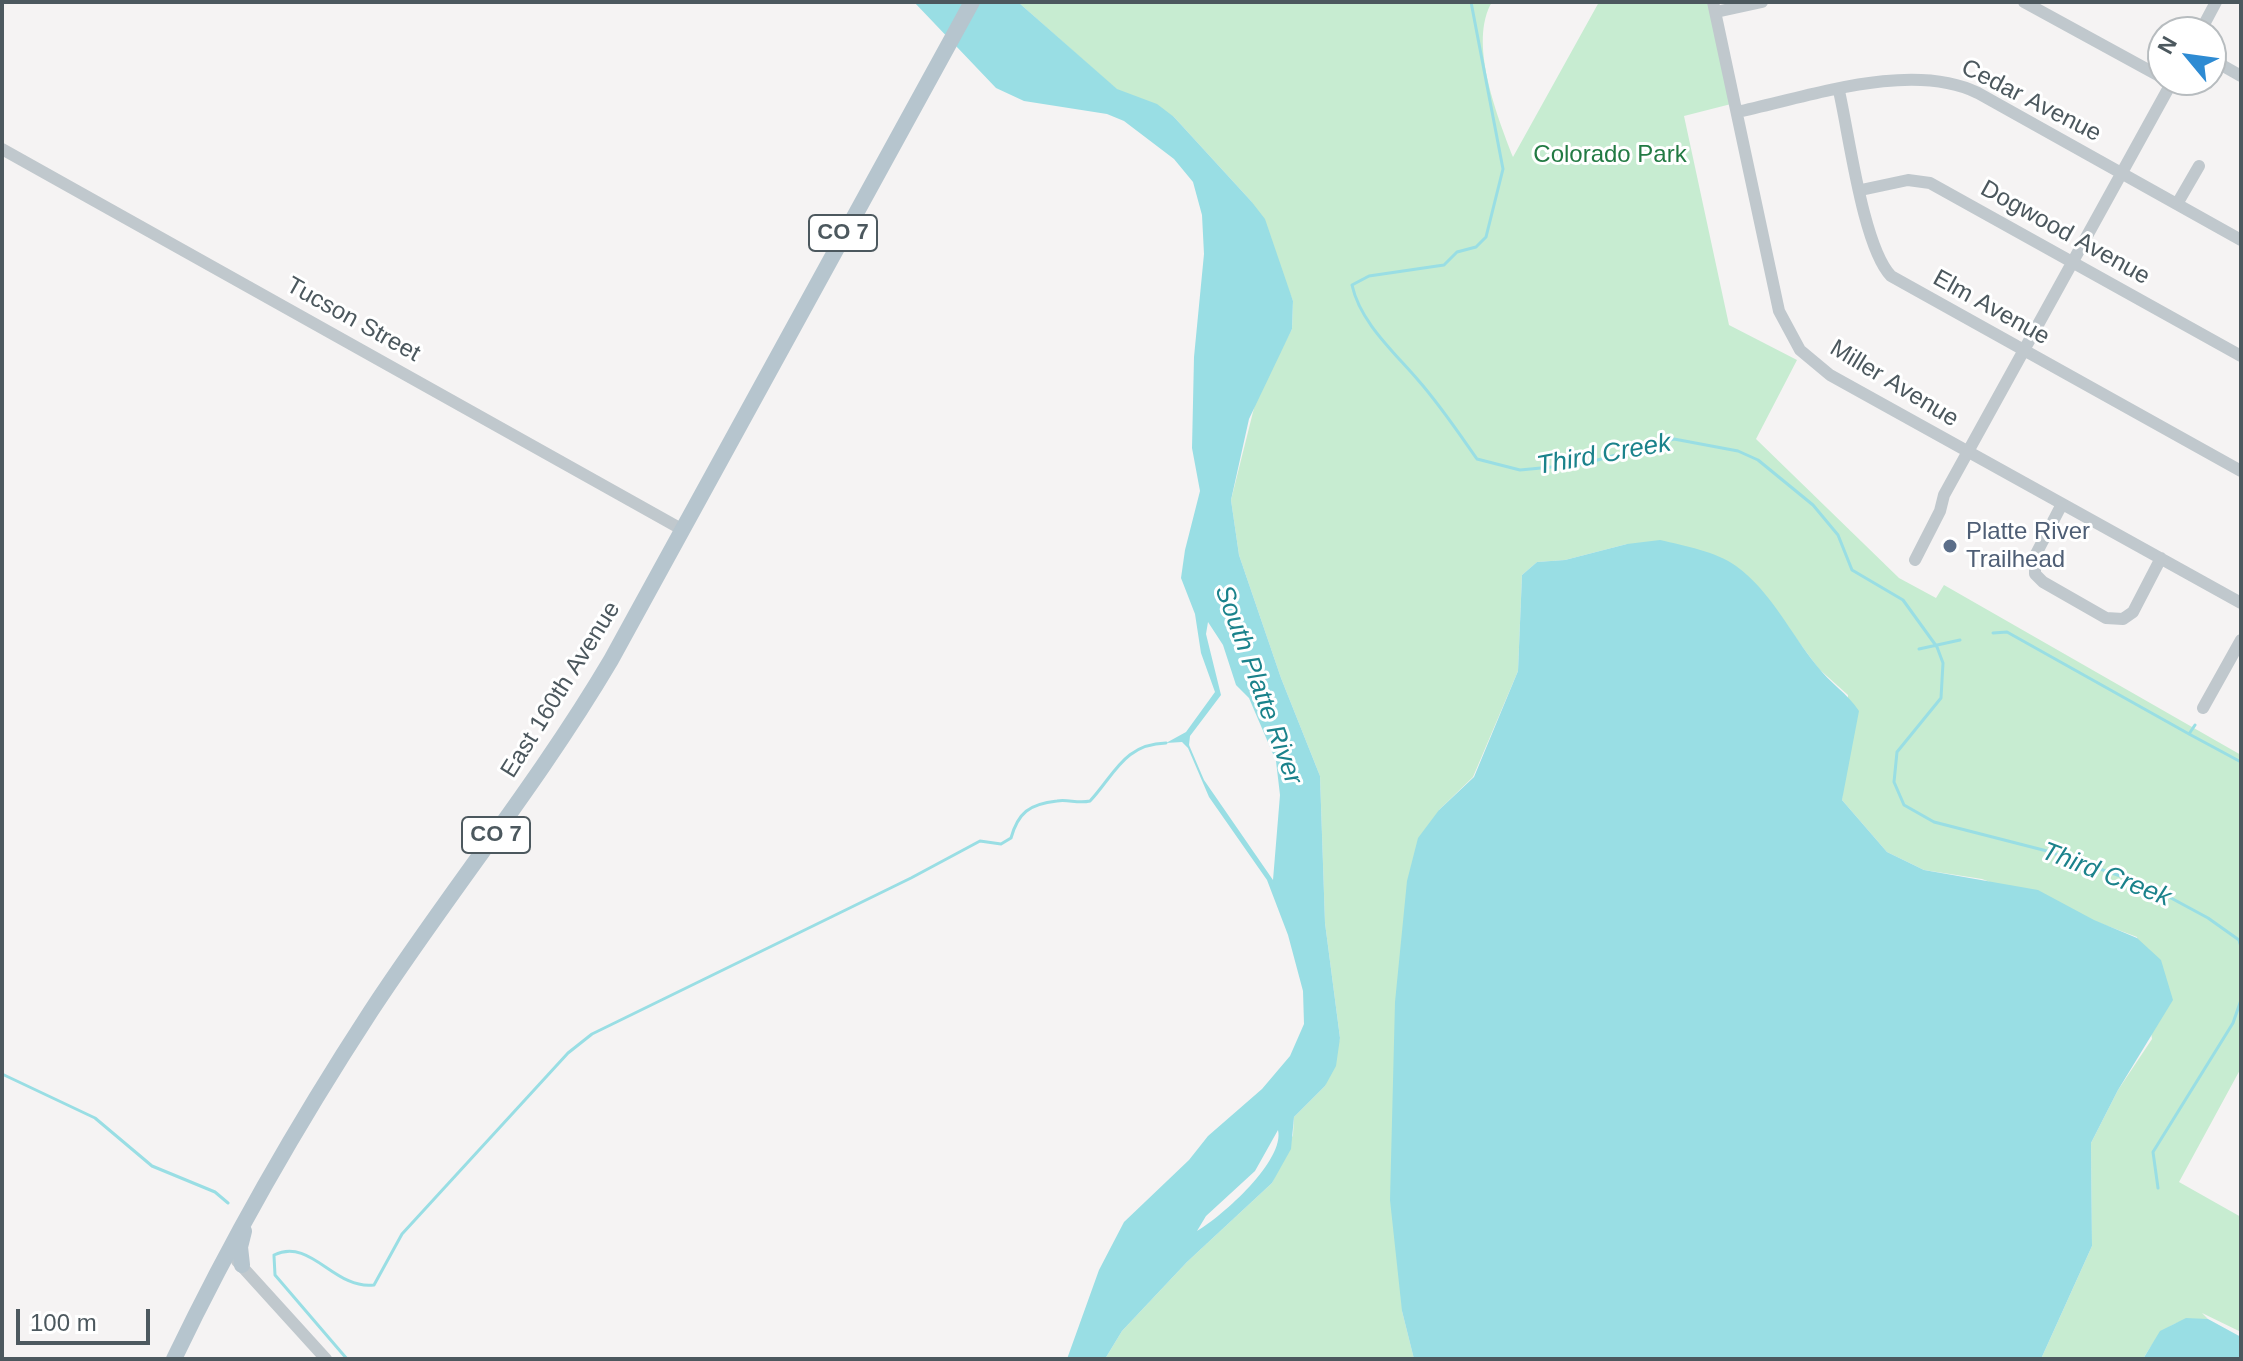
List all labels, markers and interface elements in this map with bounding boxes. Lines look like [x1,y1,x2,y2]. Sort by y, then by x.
north arrow [2147,16,2227,96]
text: N [2153,32,2182,58]
street label: Cedar Avenue [1956,53,2106,149]
park label: Colorado Park [1533,141,1687,169]
street label: Dogwood Avenue [1975,175,2155,291]
road number: CO 7 [809,215,877,251]
street label: Elm Avenue [1928,264,2054,352]
street label: Tucson Street [281,271,425,369]
street label: Miller Avenue [1824,334,1964,434]
water label: Third Creek [1534,428,1674,482]
place label: Platte River Trailhead [1966,518,2090,574]
marker: Platte River Trailhead [1941,537,1959,555]
water label: South Platte River [1208,581,1308,789]
street label: East 160th Avenue [495,597,627,783]
road number: CO 7 [462,817,530,853]
water label: Third Creek [2037,836,2175,914]
scale bar [20,1293,154,1343]
text: 100 m [30,1309,97,1336]

